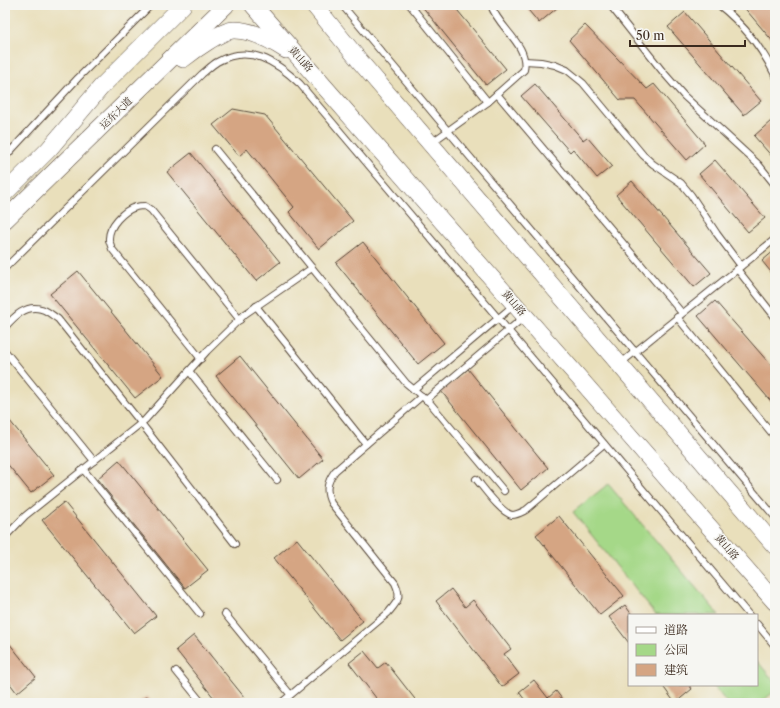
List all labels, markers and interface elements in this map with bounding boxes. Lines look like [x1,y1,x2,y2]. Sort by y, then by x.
scale bar [630,22,745,48]
text: 50 m [636,28,665,43]
street label: 黄山路 [286,44,316,74]
street label: 运东大道 [97,94,135,132]
street label: 黄山路 [499,287,529,319]
street label: 黄山路 [712,531,742,563]
legend [628,614,758,686]
text: 道路 [664,622,688,637]
text: 公园 [664,642,688,657]
text: 建筑 [664,662,688,677]

